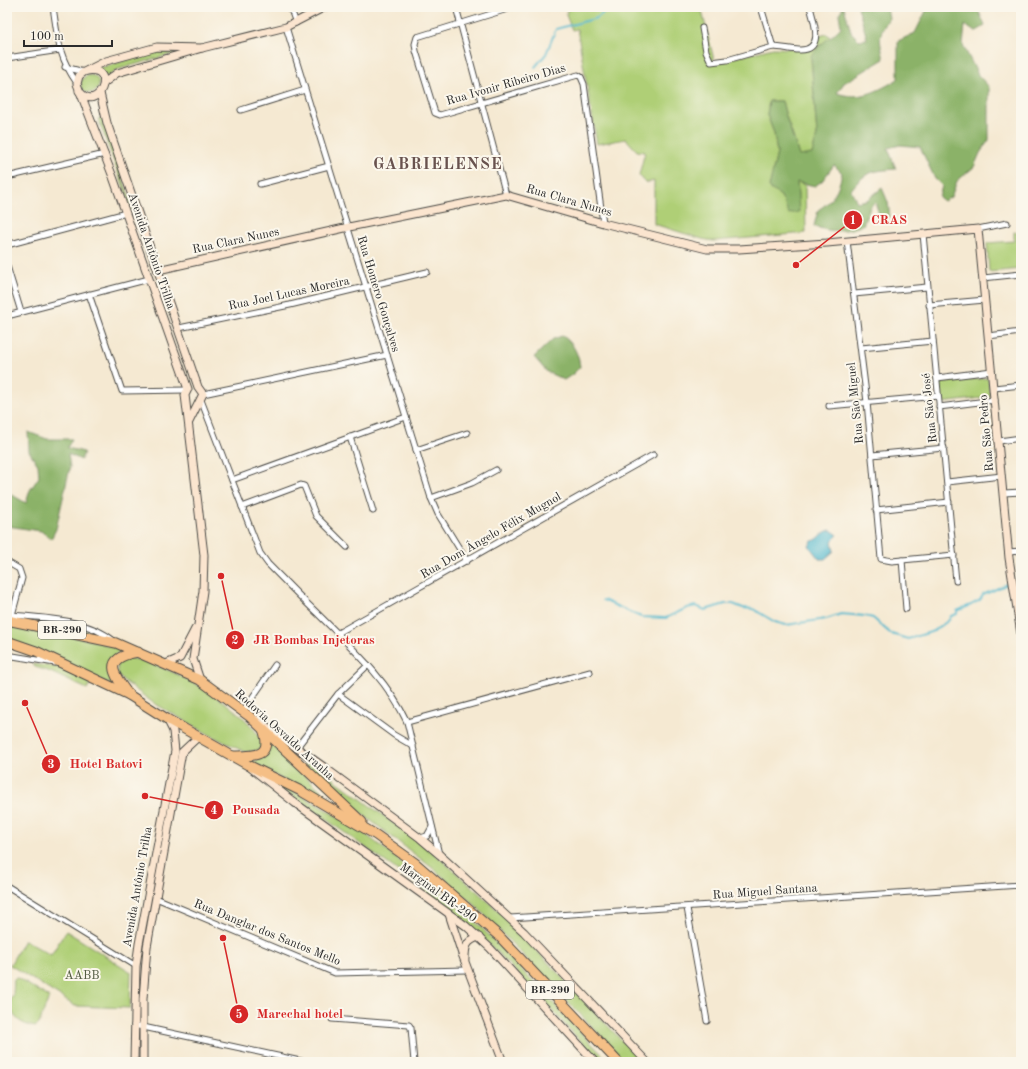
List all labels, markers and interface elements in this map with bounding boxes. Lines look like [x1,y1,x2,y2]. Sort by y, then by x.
scale bar [24,22,112,48]
text: 100 m [30,31,64,43]
street label: Rua Ivonir Ribeiro Dias [445,62,567,108]
district label: GABRIELENSE [373,157,503,173]
street label: Rua Clara Nunes [525,183,613,219]
street label: Avenida Antônio Trilha [125,191,177,311]
callout: CRAS [843,207,915,232]
text: CRAS [871,214,907,227]
text: 1 [850,215,856,227]
street label: Rua Clara Nunes [191,226,281,256]
street label: Rua Homero Gonçalves [355,234,401,354]
street label: Rua Joel Lucas Moreira [227,275,351,313]
street label: Rua São Miguel [846,362,866,444]
street label: Rua São José [920,372,940,444]
street label: Rua São Pedro [978,394,996,472]
street label: Rua Dom Ângelo Félix Mugnol [417,488,563,581]
road number: BR-290 [38,621,86,639]
callout: JR Bombas Injetoras [225,627,383,652]
text: JR Bombas Injetoras [253,634,375,647]
text: 2 [232,635,239,647]
street label: Rodovia Osvaldo Aranha [232,688,336,782]
callout: Hotel Batovi [41,751,150,776]
text: Hotel Batovi [70,758,143,771]
text: 3 [48,759,55,771]
callout: Pousada [204,797,288,822]
text: Pousada [232,804,280,817]
text: 4 [211,805,218,817]
street label: Avenida Antônio Trilha [121,826,155,948]
street label: Marginal BR-290 [397,861,479,925]
street label: Rua Miguel Santana [712,882,818,902]
street label: Rua Danglar dos Santos Mello [192,898,342,968]
park label: AABB [65,970,99,982]
road number: BR-290 [526,981,574,999]
callout: Marechal hotel [229,1001,351,1026]
text: 5 [236,1008,243,1021]
text: Marechal hotel [257,1008,343,1021]

